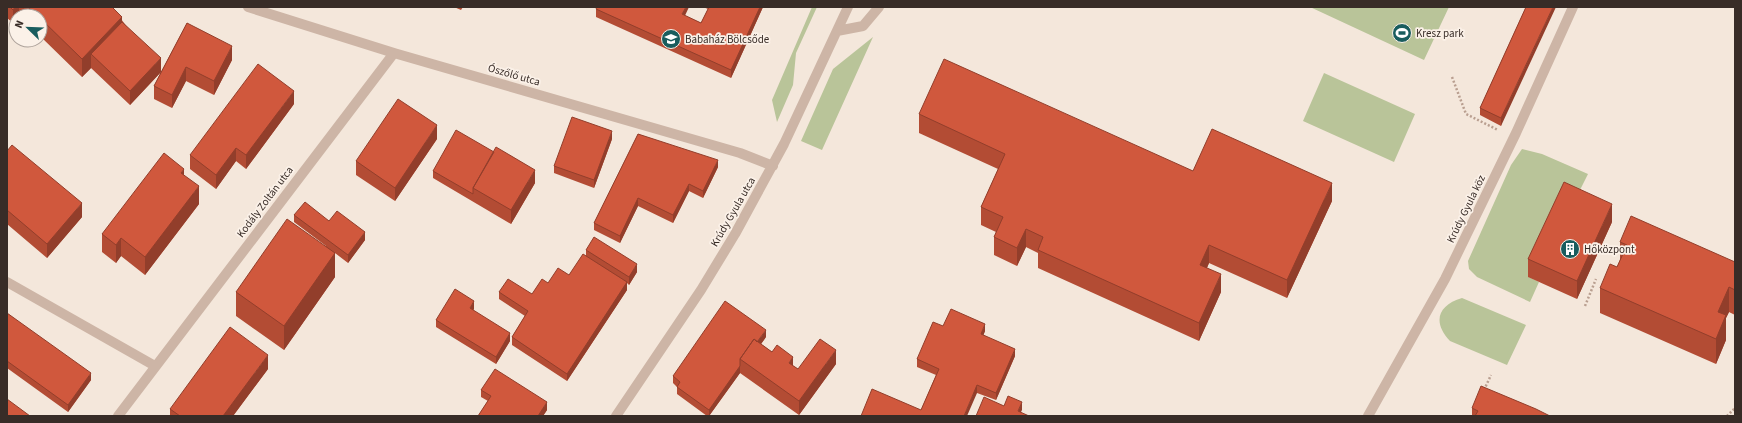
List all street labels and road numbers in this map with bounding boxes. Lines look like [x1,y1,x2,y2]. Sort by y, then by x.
street label: Ószőlő utca [486,60,542,90]
street label: Kodály Zoltán utca [233,163,297,241]
street label: Krúdy Gyula köz [1443,172,1489,245]
street label: Krúdy Gyula utca [707,174,759,250]

